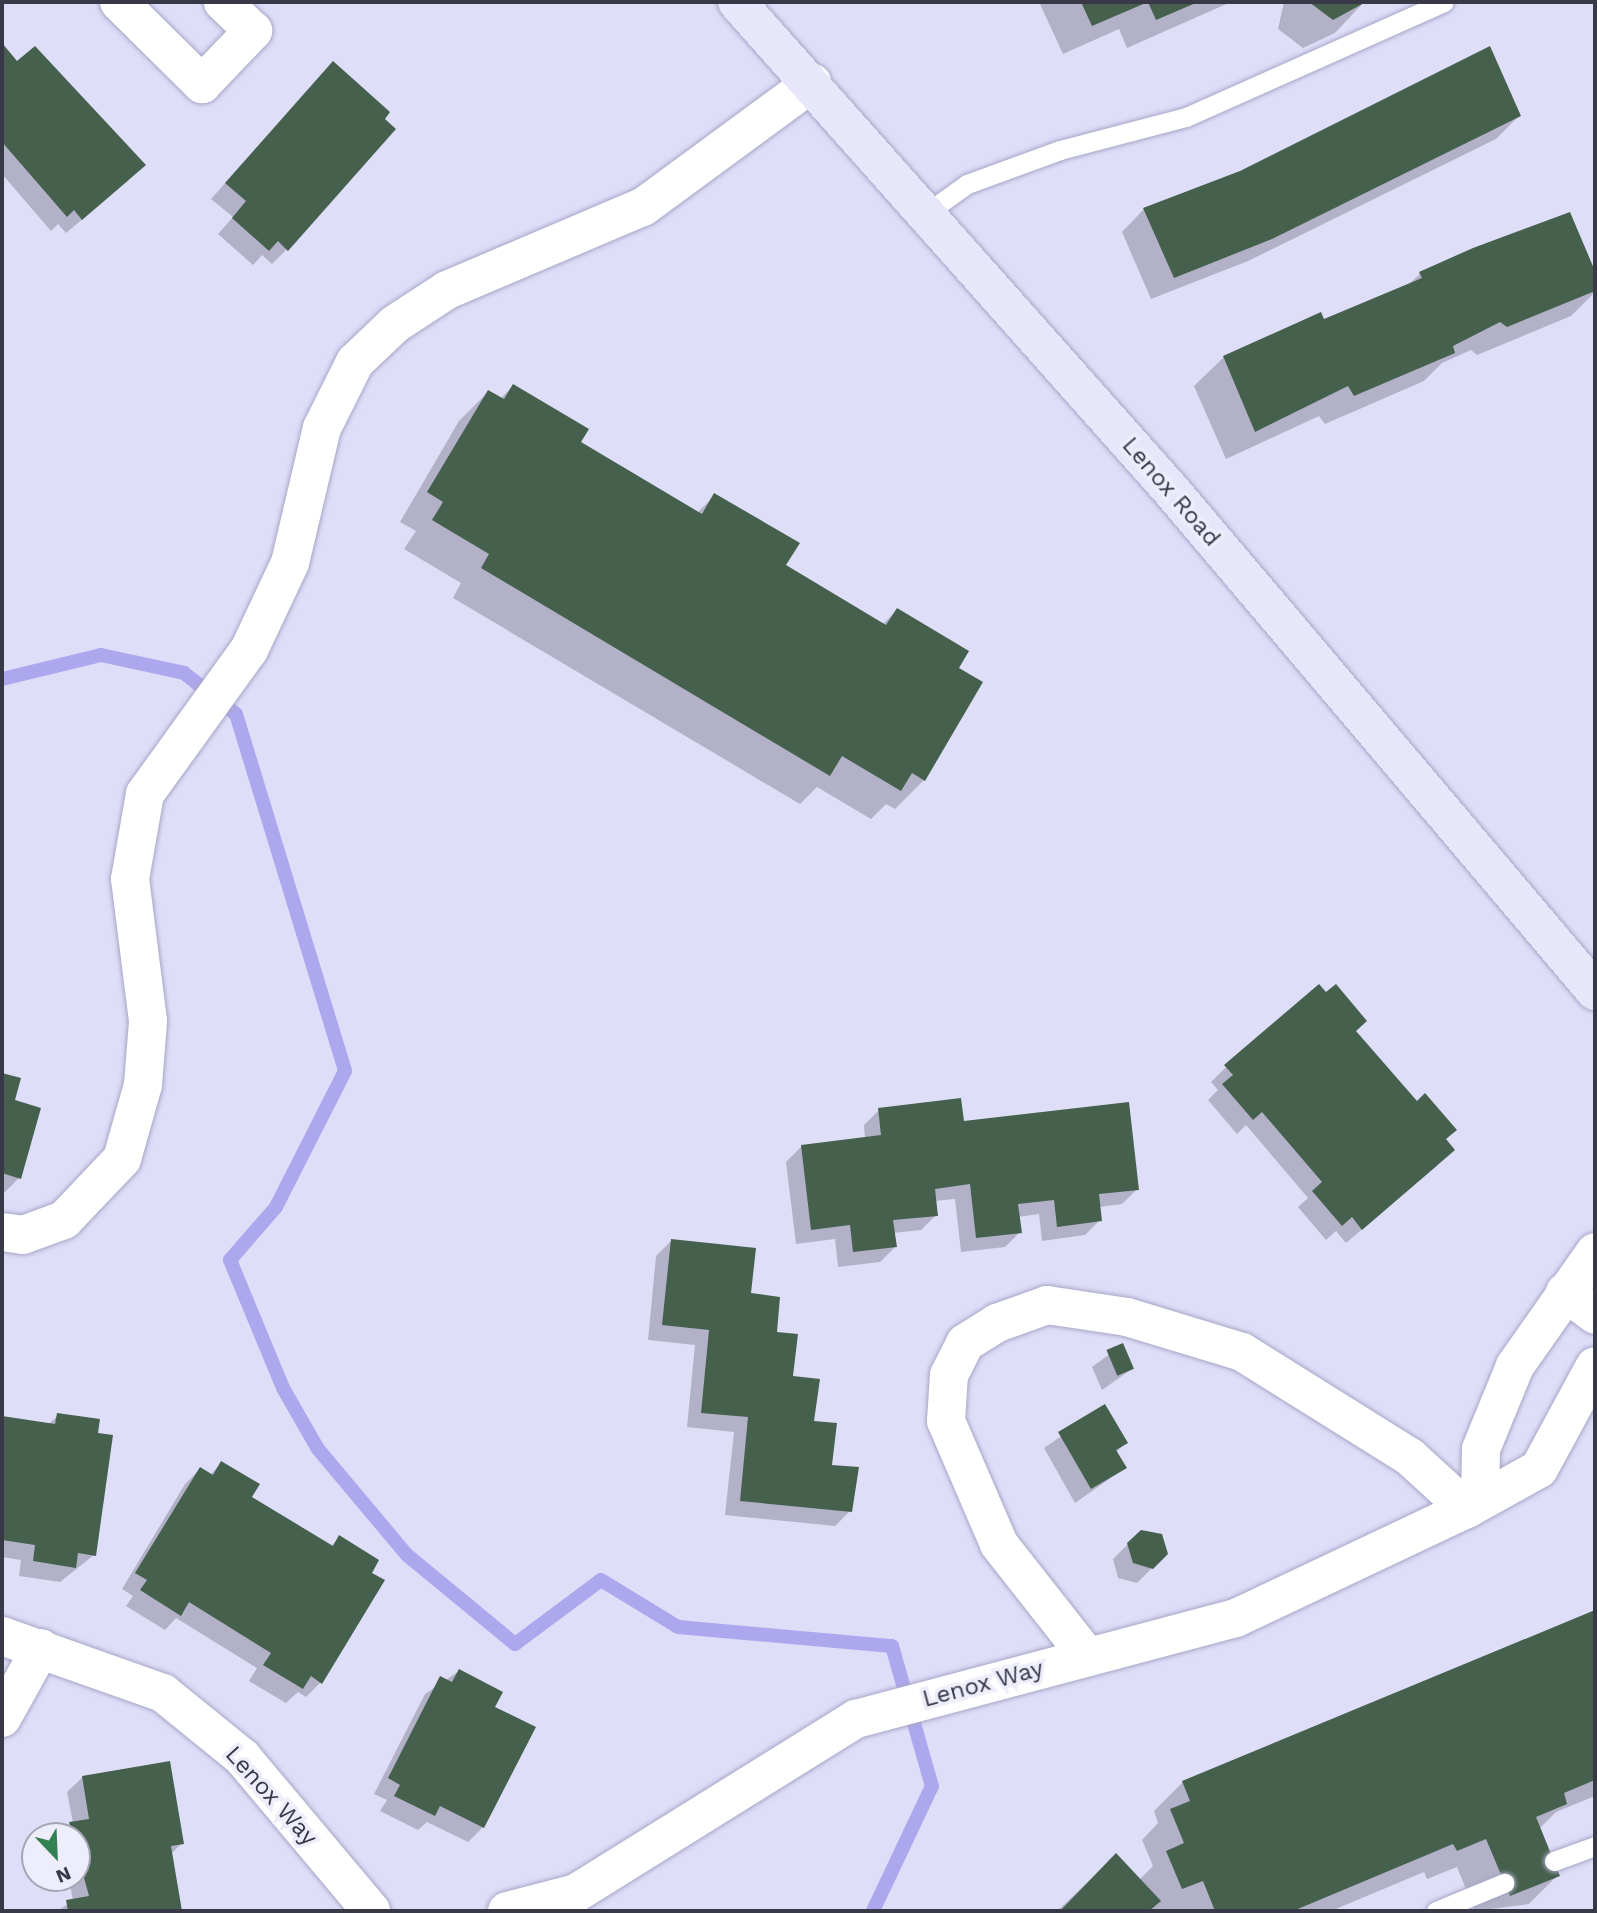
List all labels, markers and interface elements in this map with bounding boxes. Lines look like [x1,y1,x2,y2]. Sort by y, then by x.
street label: Lenox Road [1115,431,1227,553]
street label: Lenox Way [919,1654,1047,1714]
street label: Lenox Way [218,1740,324,1852]
north arrow [21,1822,91,1892]
text: N [53,1862,75,1888]

